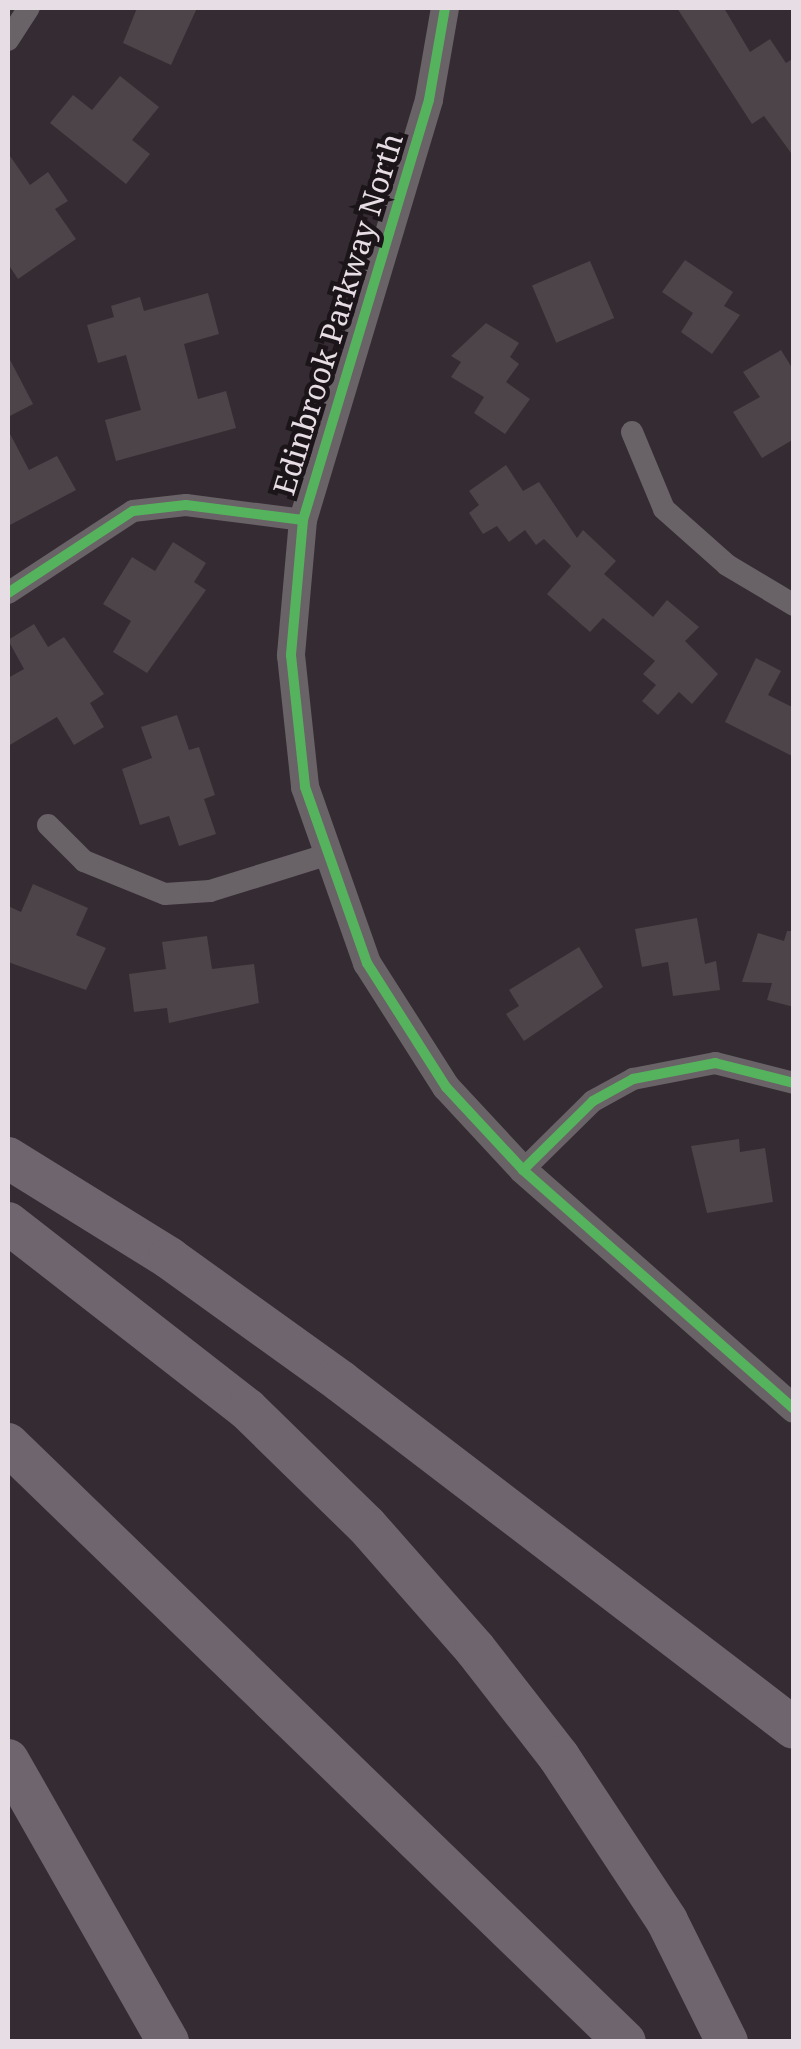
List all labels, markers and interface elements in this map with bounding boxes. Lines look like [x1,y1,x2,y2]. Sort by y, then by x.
street label: Edinbrook Parkway North [266,129,410,499]

